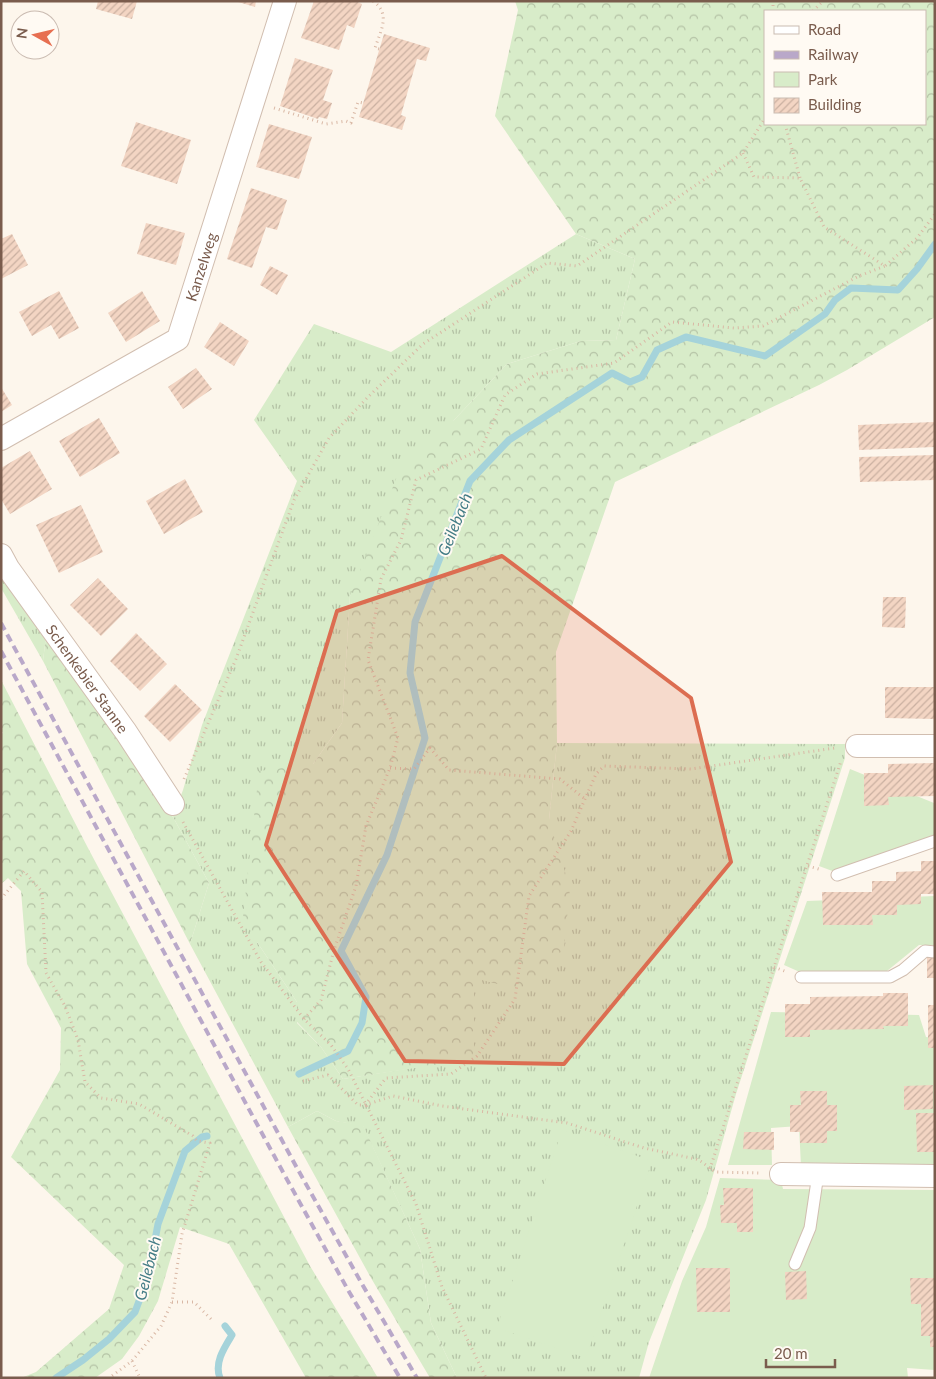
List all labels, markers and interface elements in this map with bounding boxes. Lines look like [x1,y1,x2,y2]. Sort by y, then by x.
north arrow [10,10,60,60]
legend [764,10,926,125]
text: Road [808,20,841,38]
text: N [12,27,31,40]
text: Railway [808,45,859,63]
text: Park [808,70,838,88]
text: Building [808,95,861,113]
street label: Kanzelweg [182,230,220,304]
water label: Geilebach [433,490,475,558]
street label: Schenkebier Stanne [42,621,133,736]
water label: Geilebach [130,1234,164,1302]
scale bar [766,1336,835,1368]
text: 20 m [774,1344,808,1362]

